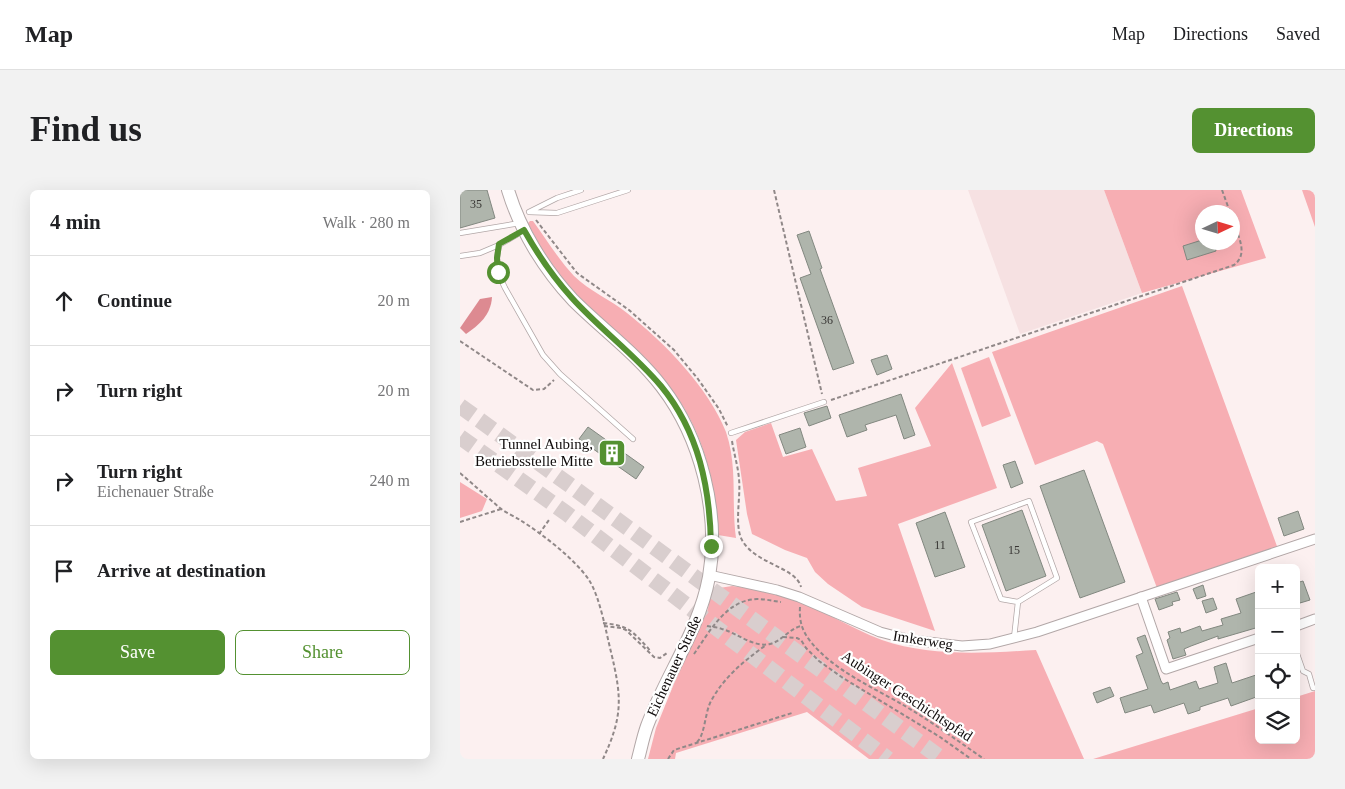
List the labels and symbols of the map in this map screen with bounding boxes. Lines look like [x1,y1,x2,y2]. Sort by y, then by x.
house number: 35 [470,197,482,211]
north arrow [1195,205,1240,250]
route start [487,261,510,284]
house number: 36 [821,313,833,327]
place label: Tunnel Aubing, Betriebsstelle Mitte [475,436,593,469]
building icon: Tunnel Aubing, Betriebsstelle Mitte [597,438,627,468]
route end [700,535,723,558]
house number: 11 [934,538,946,552]
house number: 15 [1008,543,1020,557]
street label: Eichenauer Straße [644,613,705,719]
street label: Imkerweg [892,627,955,653]
street label: Aubinger Geschichtspfad [839,648,976,745]

